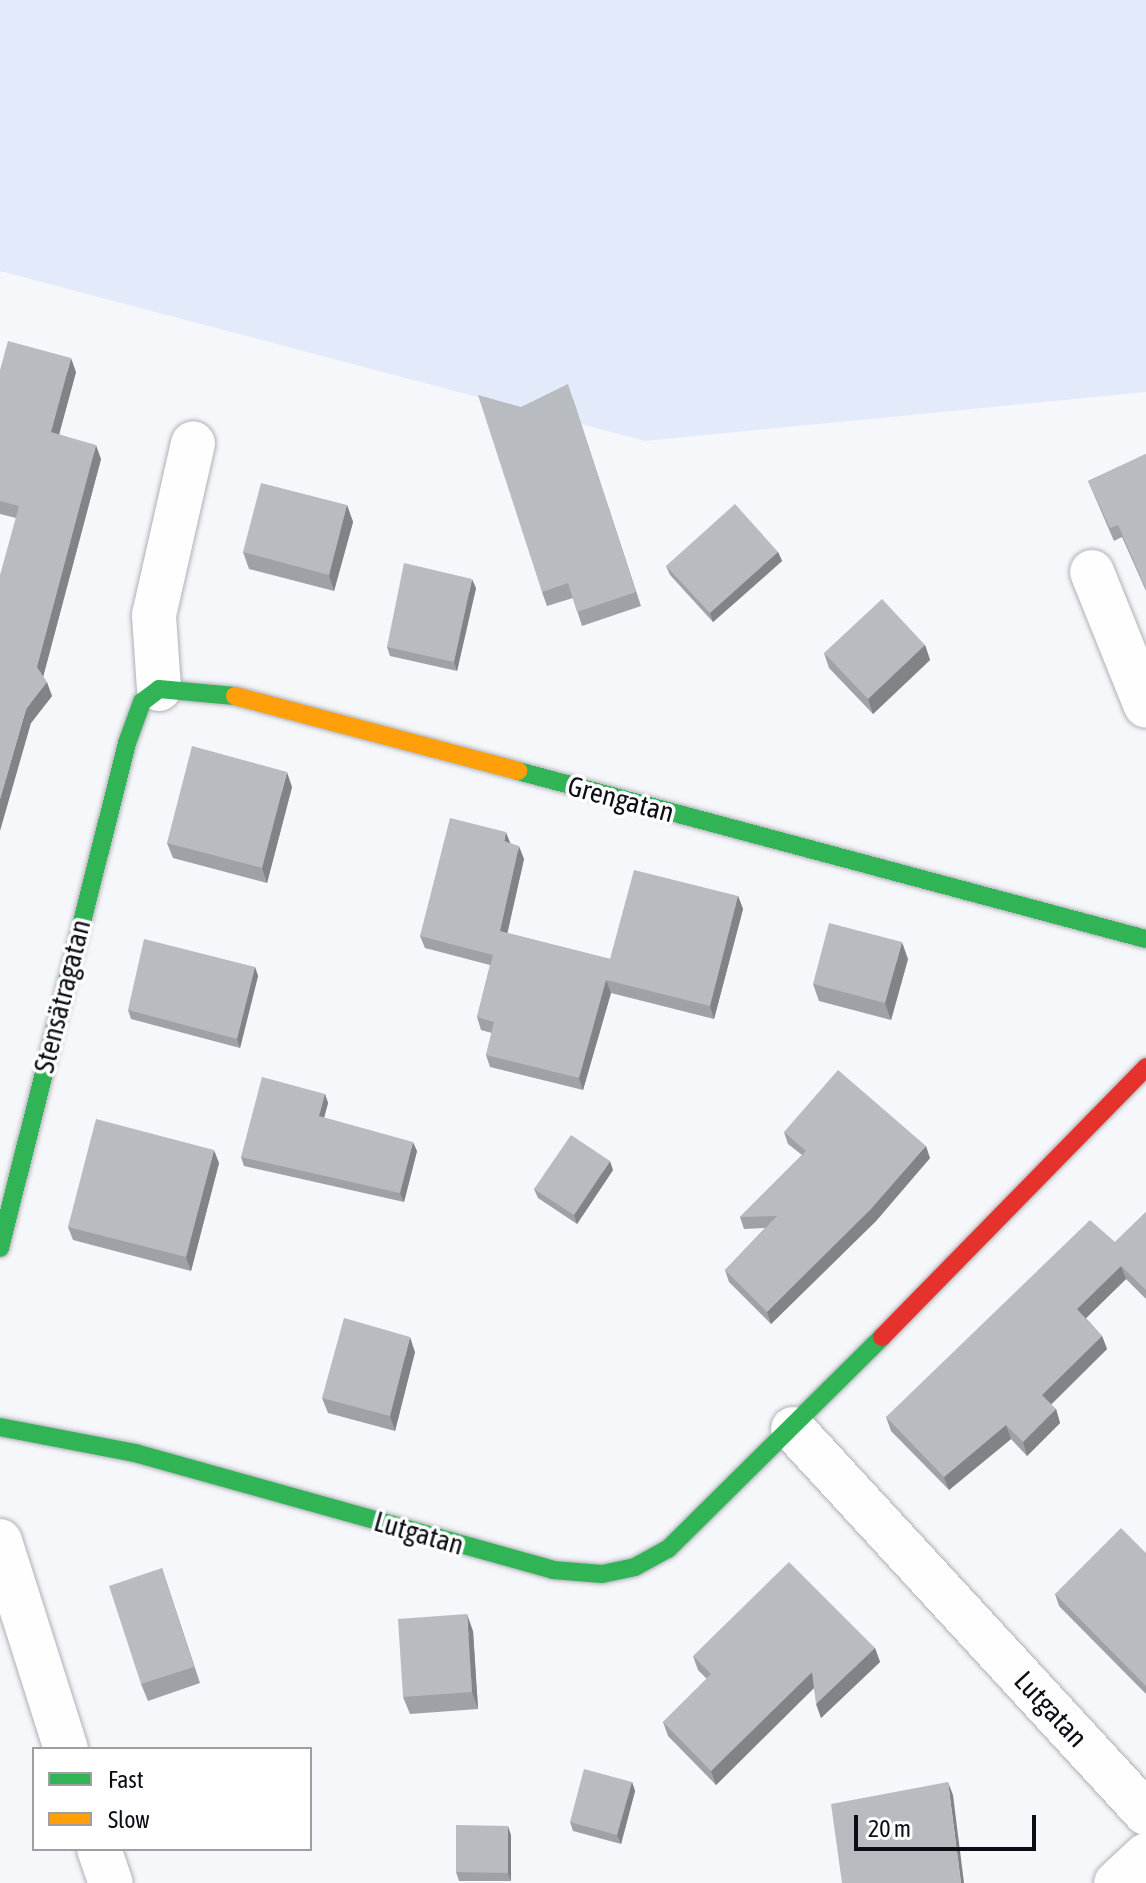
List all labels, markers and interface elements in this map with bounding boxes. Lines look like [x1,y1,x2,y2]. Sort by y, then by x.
street label: Grengatan [564,769,678,829]
street label: Stensätragatan [27,916,97,1076]
street label: Lutgatan [370,1504,468,1562]
street label: Lutgatan [1007,1664,1095,1754]
legend [32,1747,312,1851]
text: Fast [108,1766,144,1793]
scale bar [858,1799,1040,1849]
text: Slow [108,1806,150,1833]
text: 20 m [868,1815,911,1842]

